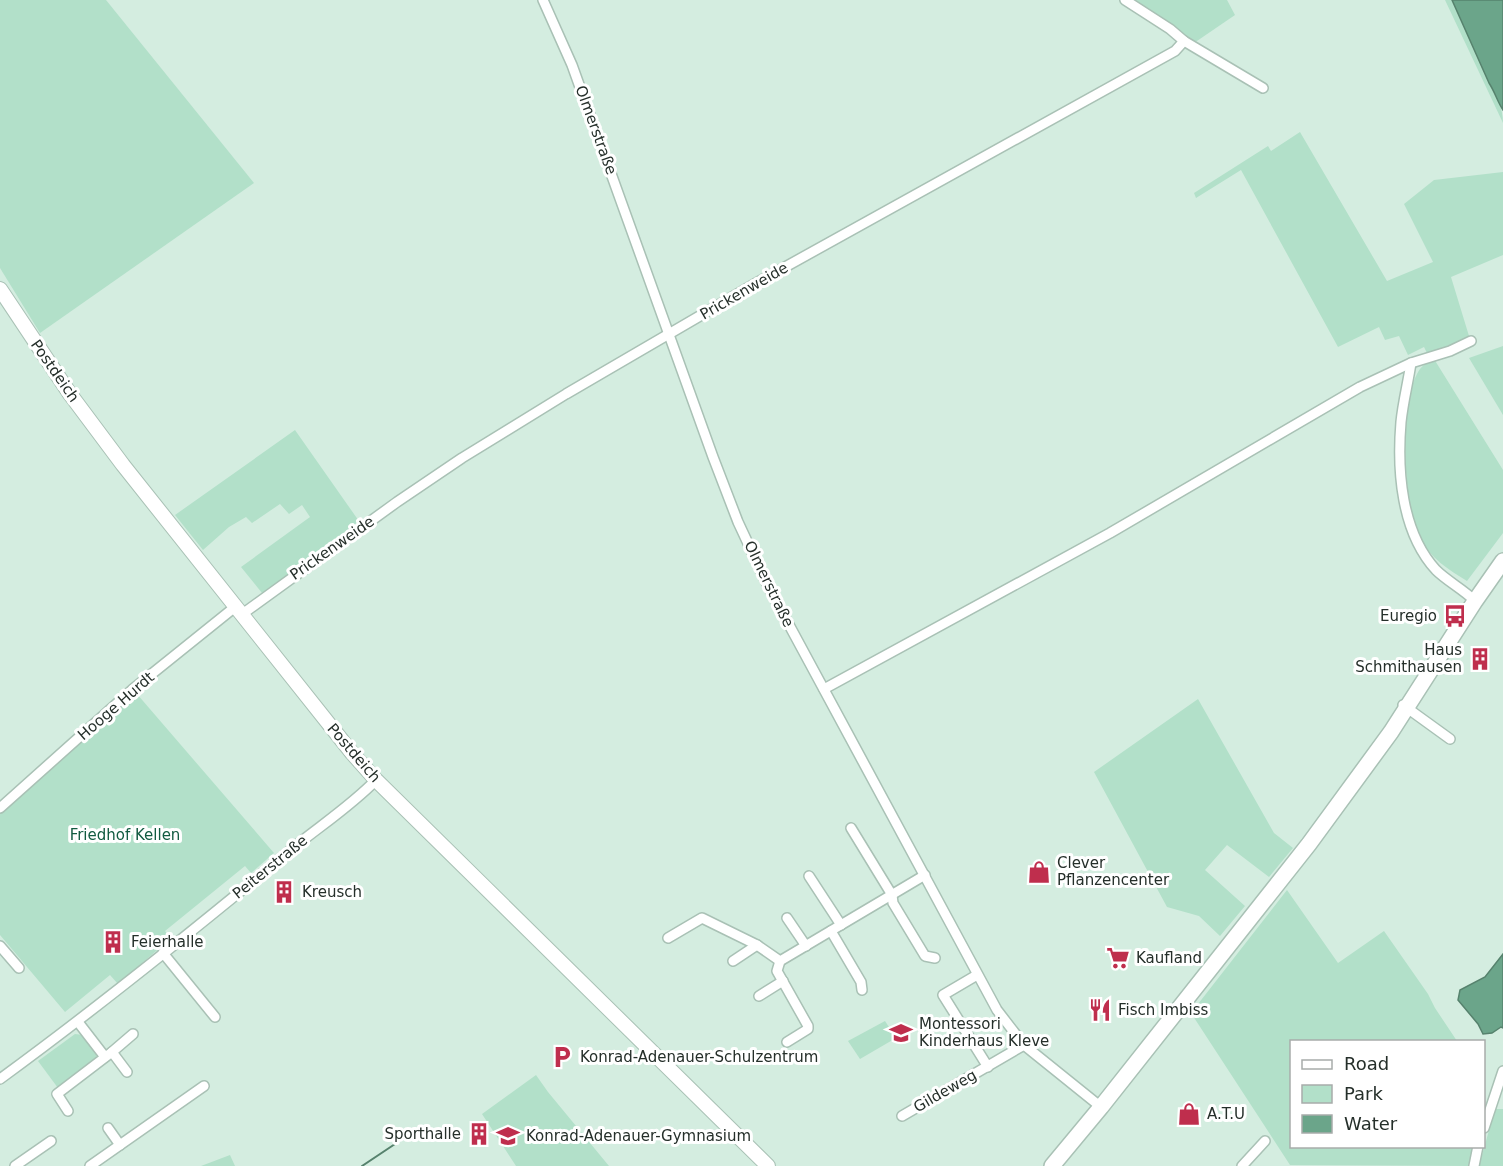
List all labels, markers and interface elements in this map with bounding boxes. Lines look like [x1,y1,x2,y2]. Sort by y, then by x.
street label: Olmerstraße [572,83,620,177]
street label: Prickenweide [697,259,791,323]
street label: Postdeich [27,336,83,406]
street label: Prickenweide [286,512,378,584]
street label: Olmerstraße [740,538,798,630]
bus stop icon: Euregio [1442,603,1468,629]
place label: Euregio [1380,607,1437,625]
place label: Haus Schmithausen [1355,641,1462,676]
building icon: Haus Schmithausen [1467,646,1493,672]
street label: Hooge Hurdt [74,668,158,744]
street label: Postdeich [324,720,384,786]
park label: Friedhof Kellen [70,826,180,844]
street label: Peiterstraße [229,831,311,903]
place label: Clever Pflanzencenter [1057,854,1170,889]
shop icon: Clever Pflanzencenter [1026,859,1052,885]
building icon: Kreusch [271,879,297,905]
place label: Kreusch [302,883,362,901]
building icon: Feierhalle [100,929,126,955]
place label: Feierhalle [131,933,204,951]
supermarket icon: Kaufland [1105,945,1131,971]
place label: Kaufland [1136,949,1202,967]
restaurant icon: Fisch Imbiss [1087,997,1113,1023]
place label: Fisch Imbiss [1118,1001,1209,1019]
place label: Montessori Kinderhaus Kleve [919,1015,1049,1050]
school or university icon: Montessori Kinderhaus Kleve [888,1020,914,1046]
legend [1290,1040,1485,1148]
parking icon: Konrad-Adenauer-Schulzentrum [549,1044,575,1070]
place label: Konrad-Adenauer-Schulzentrum [580,1048,818,1066]
text: Road [1344,1053,1389,1074]
street label: Gildeweg [910,1066,980,1116]
text: Park [1344,1083,1383,1104]
shop icon: A.T.U [1176,1101,1202,1127]
place label: A.T.U [1207,1105,1245,1123]
text: Water [1344,1113,1398,1134]
building icon: Sporthalle [466,1121,492,1147]
school or university icon: Konrad-Adenauer-Gymnasium [495,1123,521,1149]
place label: Sporthalle [384,1125,461,1143]
place label: Konrad-Adenauer-Gymnasium [526,1127,751,1145]

